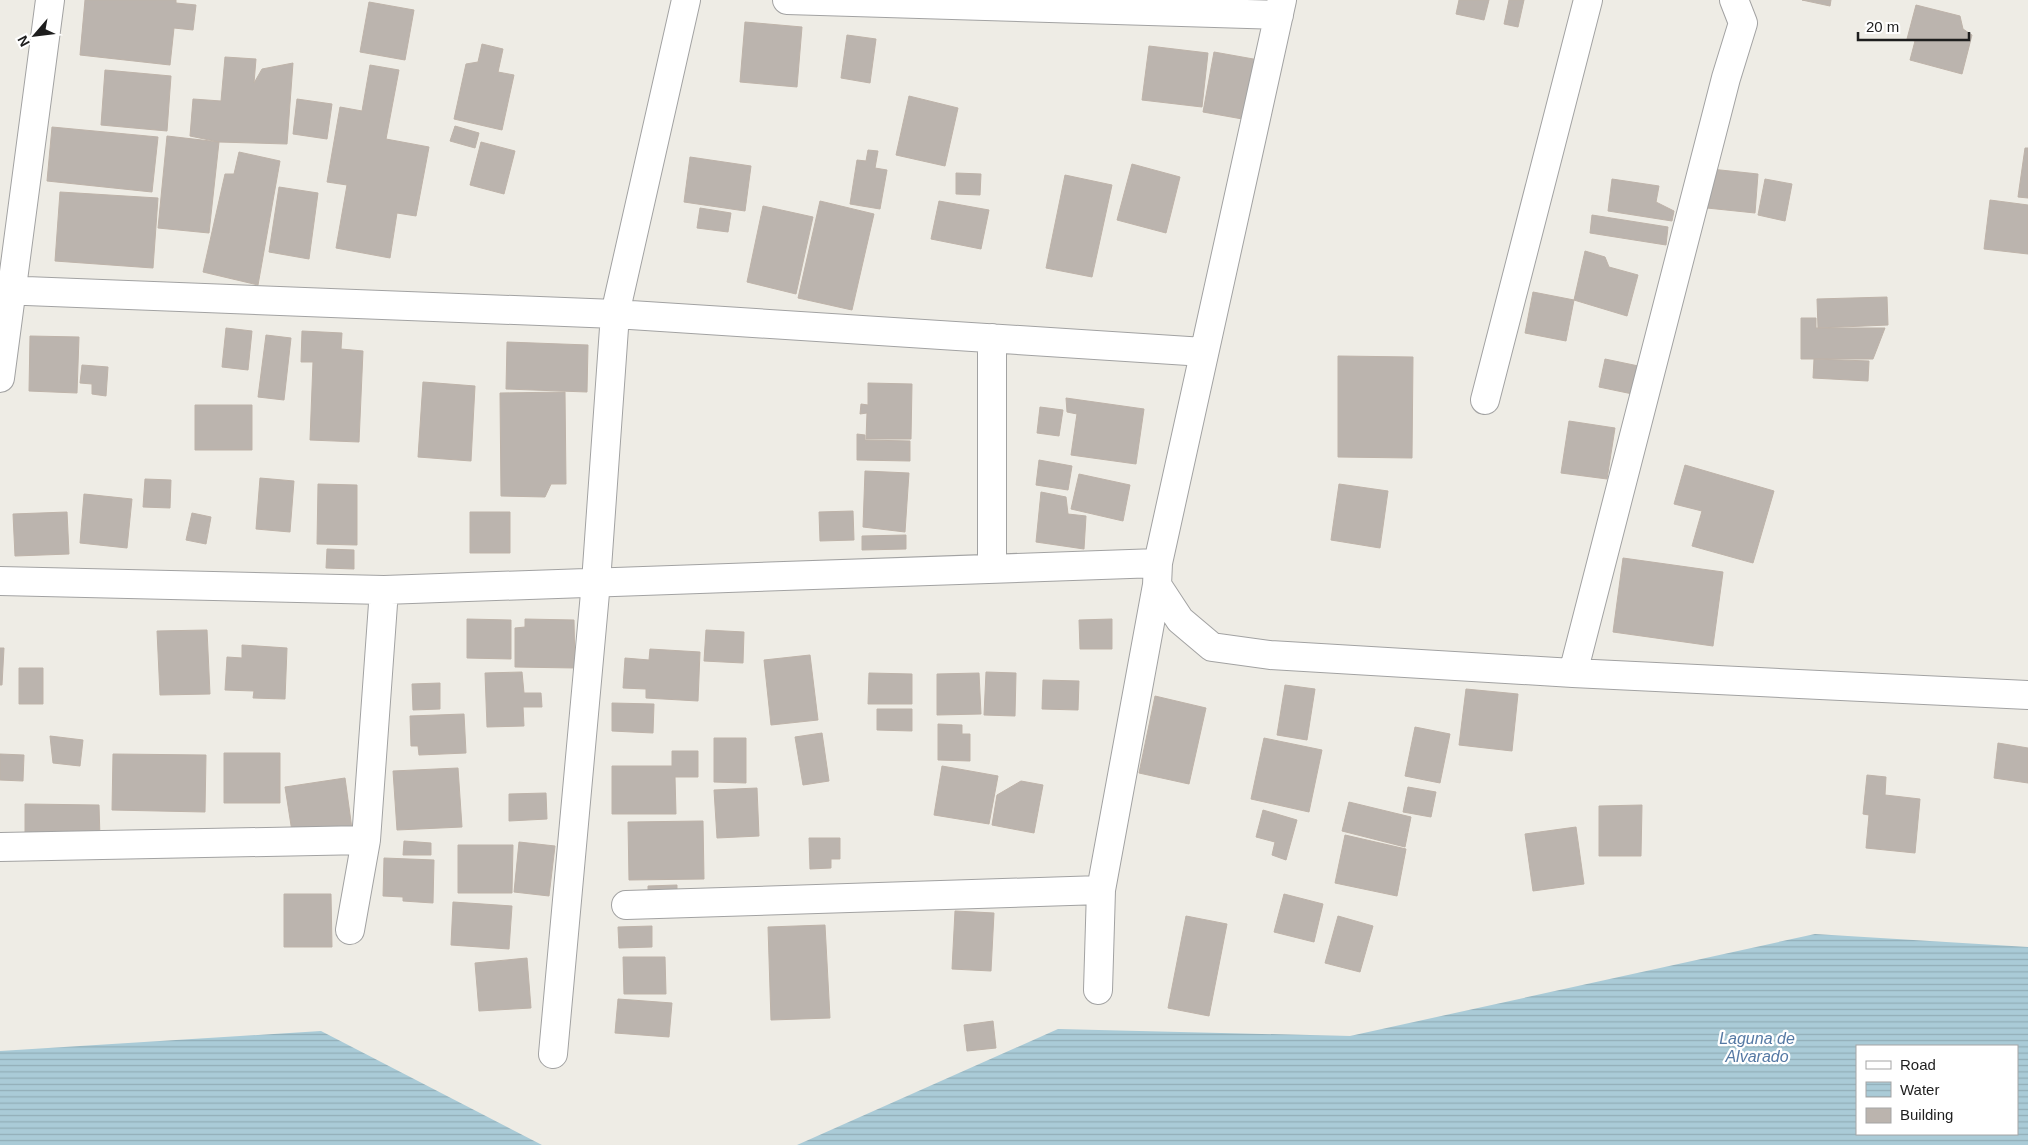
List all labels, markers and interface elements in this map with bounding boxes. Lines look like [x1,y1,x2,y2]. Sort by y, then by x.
north arrow [10,10,60,60]
scale bar [1858,10,1969,42]
text: 20 m [1866,18,1899,35]
text: N [14,33,33,49]
water label: Laguna de Alvarado [1719,1030,1795,1065]
legend [1856,1045,2018,1135]
text: Road [1900,1056,1936,1073]
text: Water [1900,1081,1939,1098]
text: Building [1900,1106,1953,1123]

